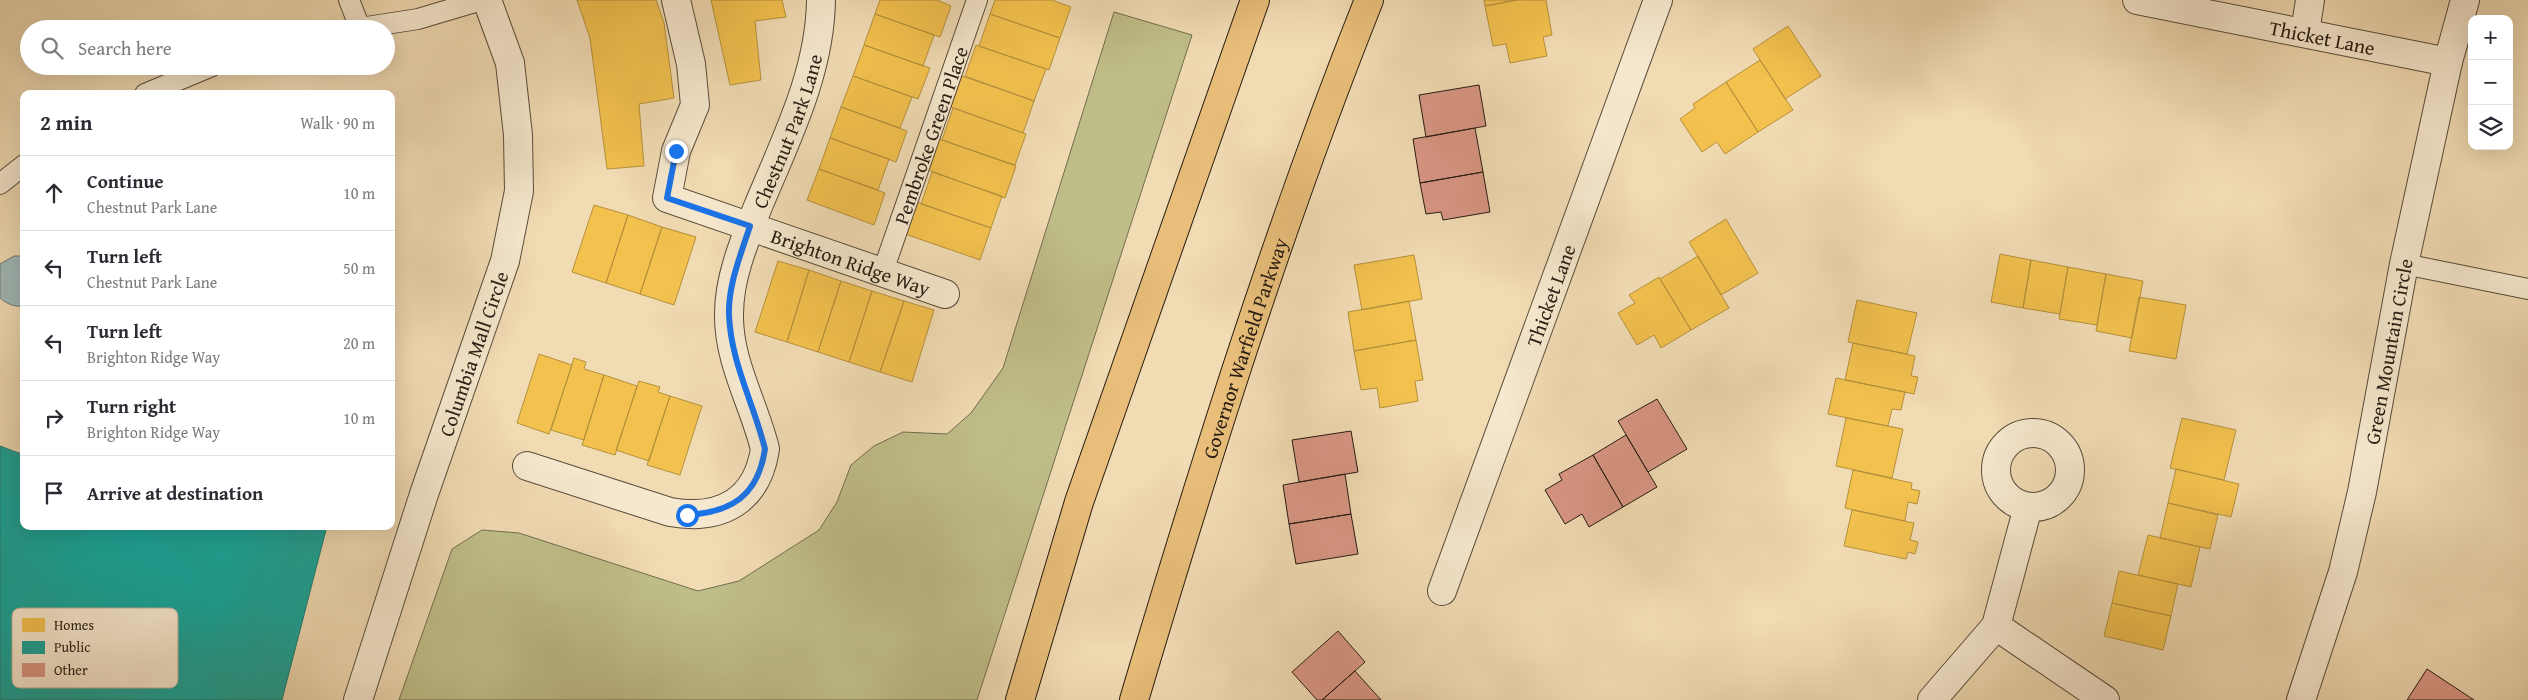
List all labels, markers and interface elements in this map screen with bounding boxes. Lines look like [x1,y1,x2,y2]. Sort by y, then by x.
street label: Thicket Lane [2267,12,2378,62]
map controls [2468,15,2513,150]
button: + [2468,15,2513,60]
search box [20,20,395,75]
icon: search [38,34,66,62]
text: Search here [78,34,172,62]
street label: Pembroke Green Place [886,42,975,228]
street label: Chestnut Park Lane [744,51,829,212]
button: − [2468,60,2513,105]
button: layers [2468,105,2513,150]
text: 2 min [40,107,92,138]
text: Walk · 90 m [300,111,375,135]
route end [665,140,688,163]
text: Continue [87,167,164,195]
icon: ahead [40,179,68,207]
text: 10 m [343,181,375,205]
text: Chestnut Park Lane [87,195,217,219]
street label: Brighton Ridge Way [767,221,934,302]
street label: Governor Warfield Parkway [1194,234,1294,462]
street label: Thicket Lane [1518,240,1582,350]
text: Turn left [87,242,162,270]
icon: left [40,254,68,282]
street label: Green Mountain Circle [2357,255,2419,447]
text: 50 m [343,256,375,280]
street label: Columbia Mall Circle [431,267,515,440]
text: Chestnut Park Lane [87,270,217,294]
text: Turn left [87,317,162,345]
icon: left [40,329,68,357]
text: 20 m [343,331,375,355]
text: Brighton Ridge Way [87,345,220,369]
text: Turn right [87,392,176,420]
icon: right [40,404,68,432]
text: 10 m [343,406,375,430]
text: Brighton Ridge Way [87,420,220,444]
icon: arrive [40,479,68,507]
text: Arrive at destination [87,479,263,507]
route start [676,504,699,527]
legend [12,608,178,688]
text: Homes [54,615,94,635]
text: Public [54,637,90,657]
text: Other [54,660,88,680]

